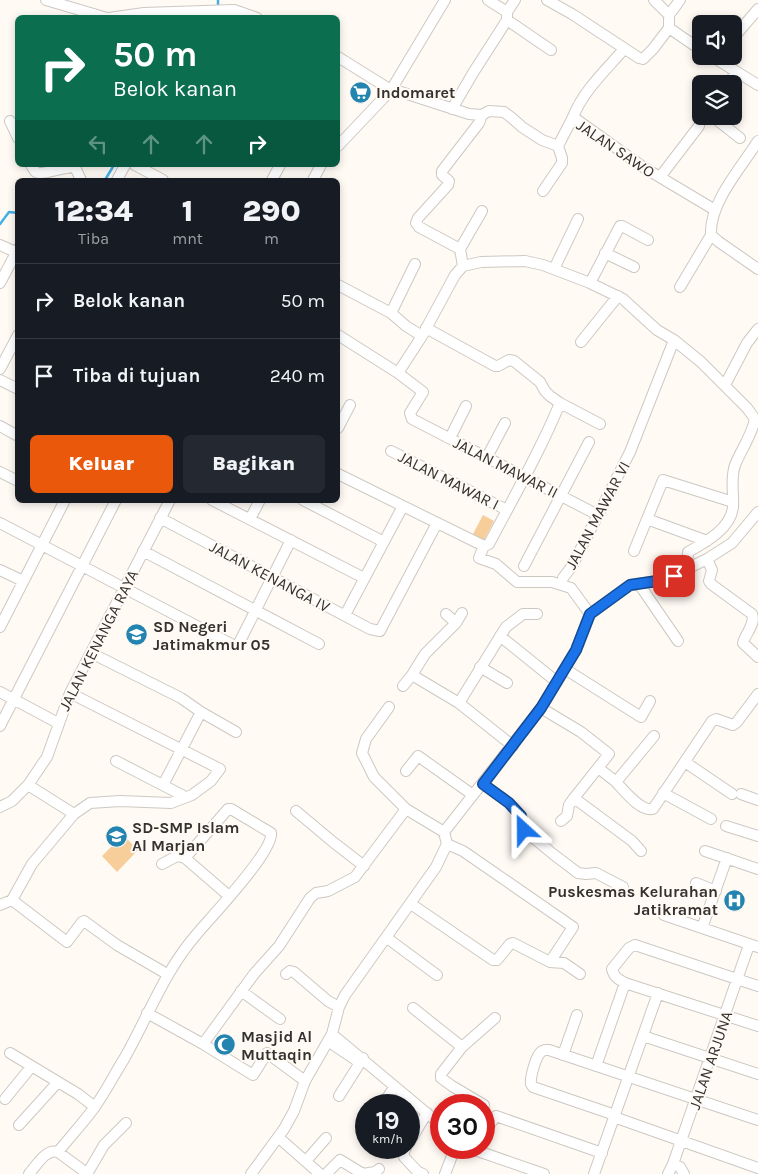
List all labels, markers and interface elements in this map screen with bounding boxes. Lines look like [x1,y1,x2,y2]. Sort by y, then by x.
map controls [692,15,742,125]
button: sound [692,15,742,65]
text: 50 m [113,34,198,75]
icon: right [30,35,95,100]
button: layers [692,75,742,125]
text: Belok kanan [113,76,237,102]
supermarket icon: Indomaret [348,80,372,104]
place label: Indomaret [376,83,455,102]
street label: JALAN SAWO [573,115,658,181]
icon: left [84,130,112,158]
icon: ahead [137,130,165,158]
icon: ahead [190,130,218,158]
icon: right [243,130,271,158]
text: 12:34 [54,193,133,229]
text: 1 [182,193,193,229]
text: 290 [242,193,301,229]
text: Tiba [78,229,109,248]
text: mnt [172,229,203,248]
text: m [264,229,279,248]
icon: right [30,287,58,315]
text: Belok kanan [73,290,185,312]
text: 50 m [281,290,325,312]
icon: arrive [30,362,58,390]
text: Tiba di tujuan [73,365,200,387]
text: 240 m [270,365,325,387]
street label: JALAN MAWAR II [450,432,562,502]
button: Keluar [30,435,173,493]
button: Bagikan [183,435,325,493]
street label: JALAN MAWAR I [395,446,503,514]
street label: JALAN MAWAR VI [561,458,634,572]
street label: JALAN KENANGA IV [206,537,333,616]
pin [653,555,695,597]
icon: arrive [660,562,688,590]
street label: JALAN KENANGA RAYA [55,567,142,714]
place label: SD Negeri Jatimakmur 05 [153,617,270,654]
school or university icon: SD Negeri Jatimakmur 05 [125,623,149,647]
position arrow [497,803,549,855]
place label: SD-SMP Islam Al Marjan [132,818,239,855]
school or university icon: SD-SMP Islam Al Marjan [104,824,128,848]
place label: Puskesmas Kelurahan Jatikramat [548,882,718,919]
hospital icon: Puskesmas Kelurahan Jatikramat [722,888,746,912]
street label: JALAN ARJUNA [685,1008,736,1112]
place label: Masjid Al Muttaqin [241,1027,312,1064]
mosque icon: Masjid Al Muttaqin [213,1033,237,1057]
speed limit sign: 30 [430,1094,495,1159]
text: 19 [375,1106,400,1135]
text: km/h [372,1132,403,1146]

